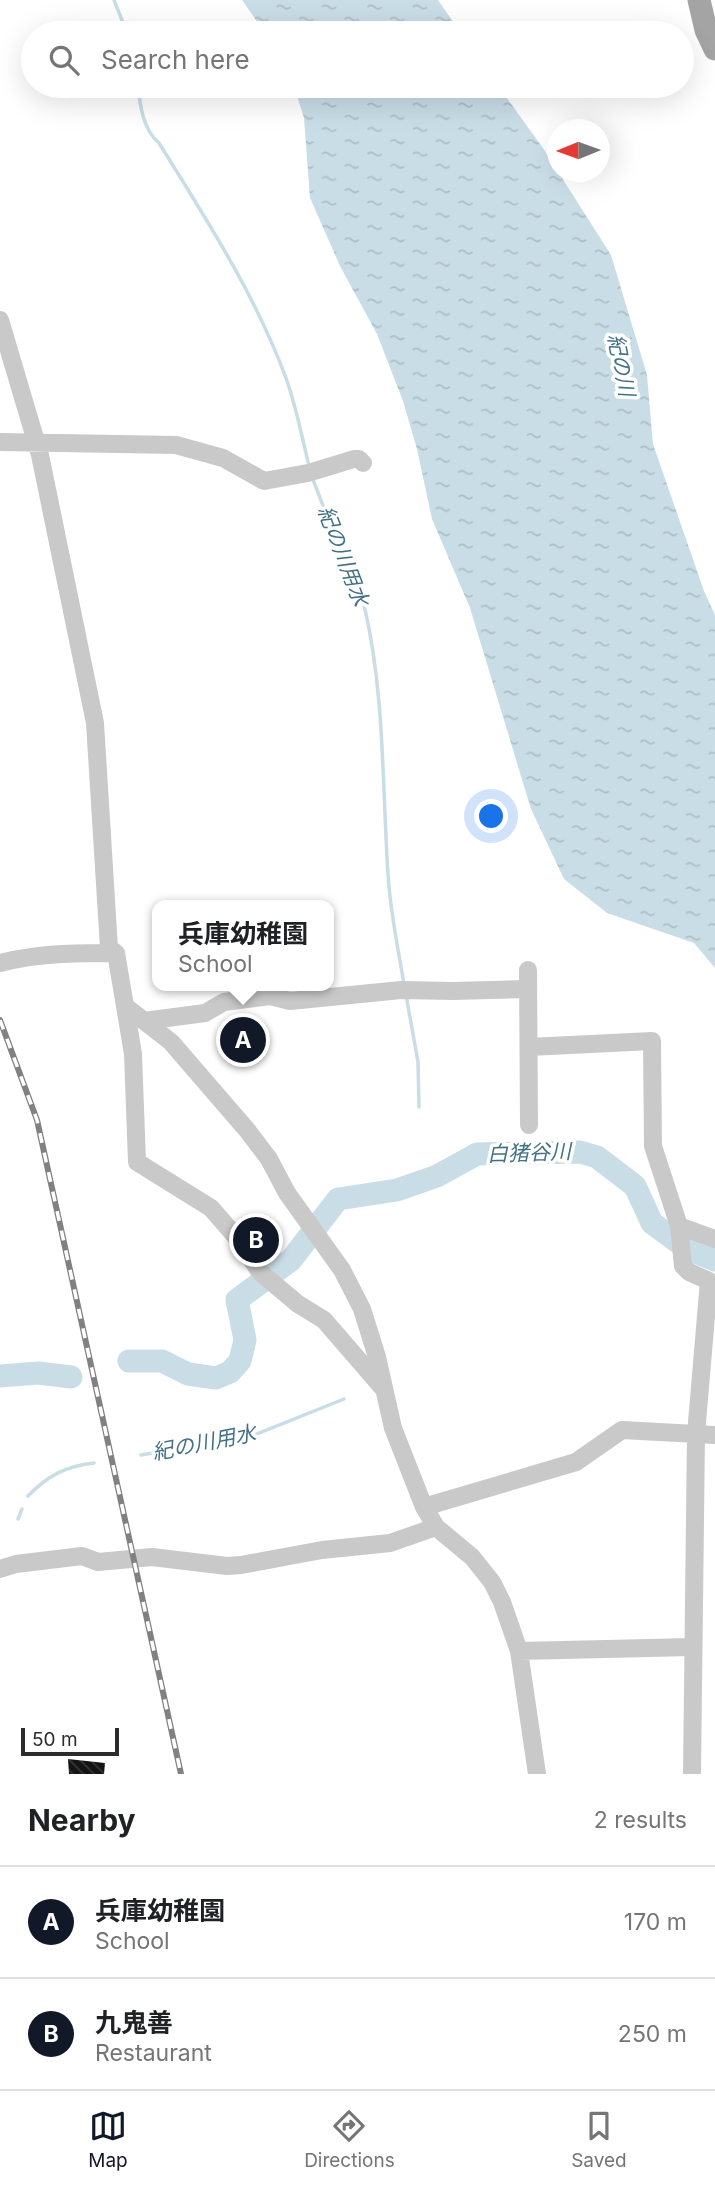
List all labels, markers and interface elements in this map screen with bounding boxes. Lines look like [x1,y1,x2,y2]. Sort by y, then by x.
search box [21,21,694,98]
icon: search [45,41,83,79]
text: Search here [101,44,250,75]
north arrow [547,119,610,182]
water label: 紀の川 [603,332,640,400]
water label: 紀の川用水 [313,502,375,611]
your location [474,799,508,833]
popup [152,900,334,991]
text: 兵庫幼稚園 [178,918,308,949]
text: School [178,950,253,978]
pin: A [220,1014,266,1066]
water label: 白猪谷川 [487,1138,573,1166]
pin: B [233,1214,279,1266]
water label: 紀の川用水 [150,1420,260,1465]
scale bar [21,1725,119,1757]
text: 50 m [32,1728,78,1751]
text: Nearby [28,1802,136,1838]
text: 2 results [594,1806,687,1834]
text: 兵庫幼稚園 [95,1895,225,1926]
text: A [42,1908,60,1936]
text: 170 m [624,1908,687,1936]
text: School [95,1927,170,1955]
text: 九鬼善 [95,2007,173,2038]
text: B [43,2020,59,2048]
text: 250 m [618,2020,687,2048]
text: Restaurant [95,2039,212,2067]
tab: Map [88,2107,128,2172]
tab: Directions [304,2107,395,2172]
tab: Saved [571,2107,627,2172]

